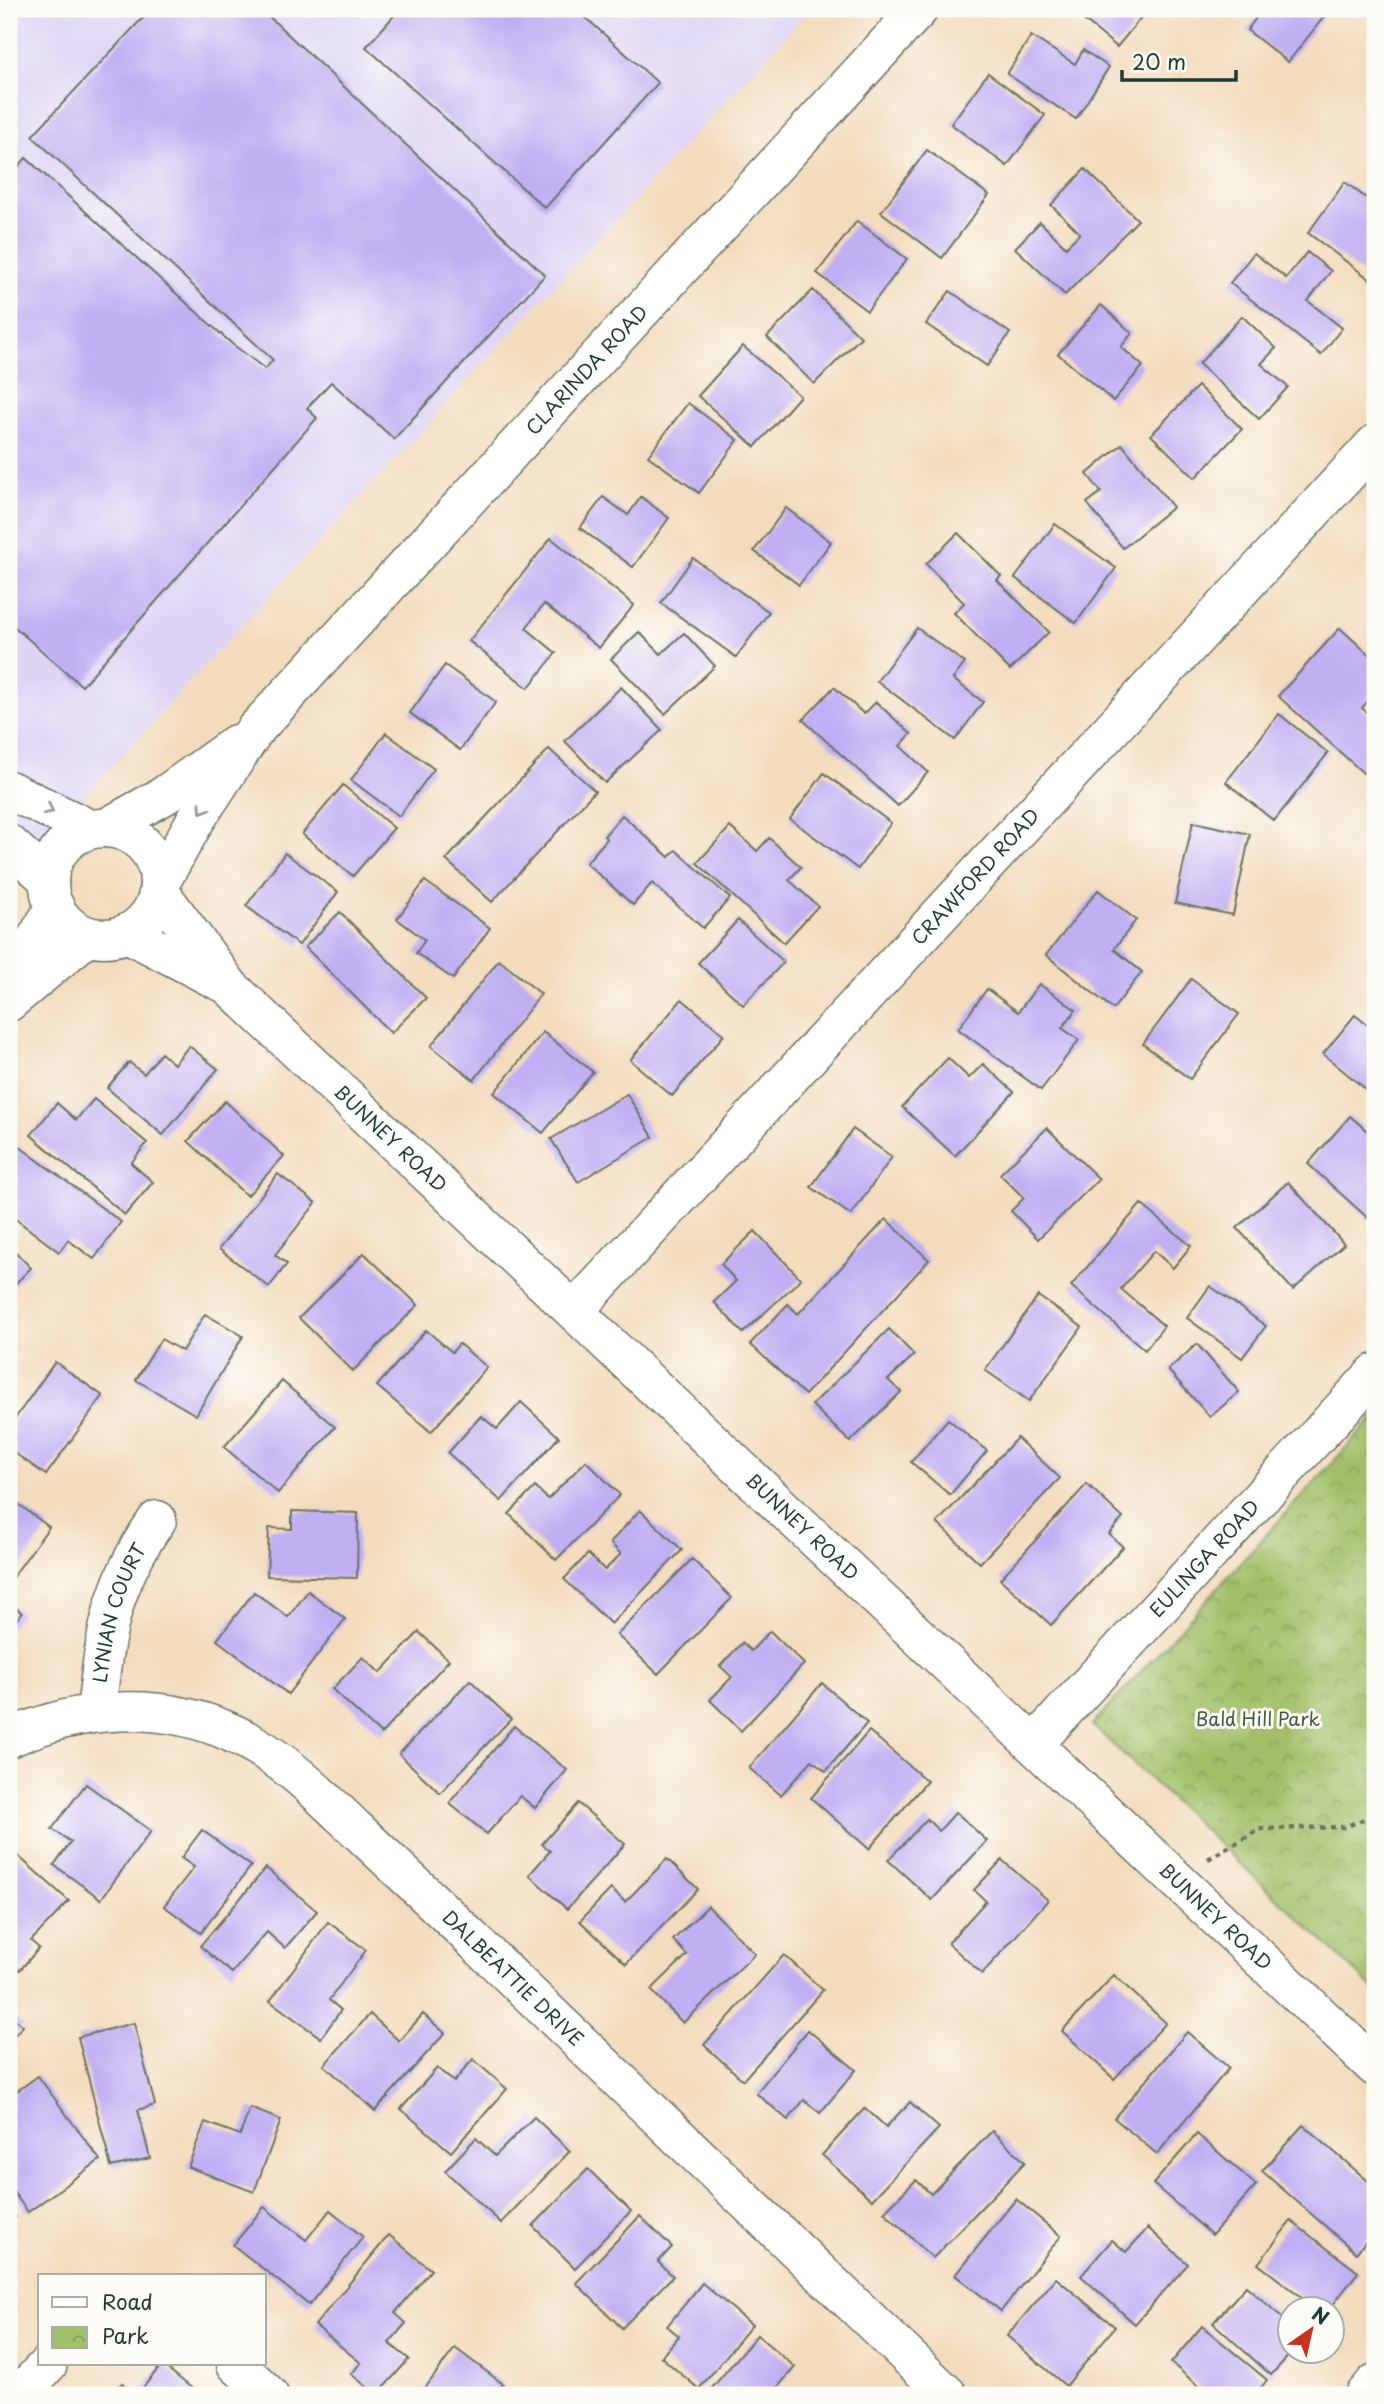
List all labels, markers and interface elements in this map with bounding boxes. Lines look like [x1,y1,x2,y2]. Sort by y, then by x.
scale bar [1122,38,1235,82]
text: 20 m [1132,45,1186,77]
street label: CLARINDA ROAD [518,298,653,441]
one-way arrow [199,801,212,814]
street label: CRAWFORD ROAD [904,801,1045,951]
one-way arrow [42,802,54,816]
street label: BUNNEY ROAD [328,1077,454,1198]
street label: BUNNEY ROAD [740,1466,866,1586]
street label: EULINGA ROAD [1142,1493,1265,1623]
street label: LYNIAN COURT [85,1537,152,1684]
park label: Bald Hill Park [1196,1704,1321,1732]
street label: BUNNEY ROAD [1153,1855,1279,1976]
street label: DALBEATTIE DRIVE [437,1903,591,2052]
legend [38,2274,266,2366]
text: Road [102,2285,153,2317]
north arrow [1276,2296,1346,2366]
text: N [1307,2299,1335,2331]
text: Park [102,2319,149,2351]

